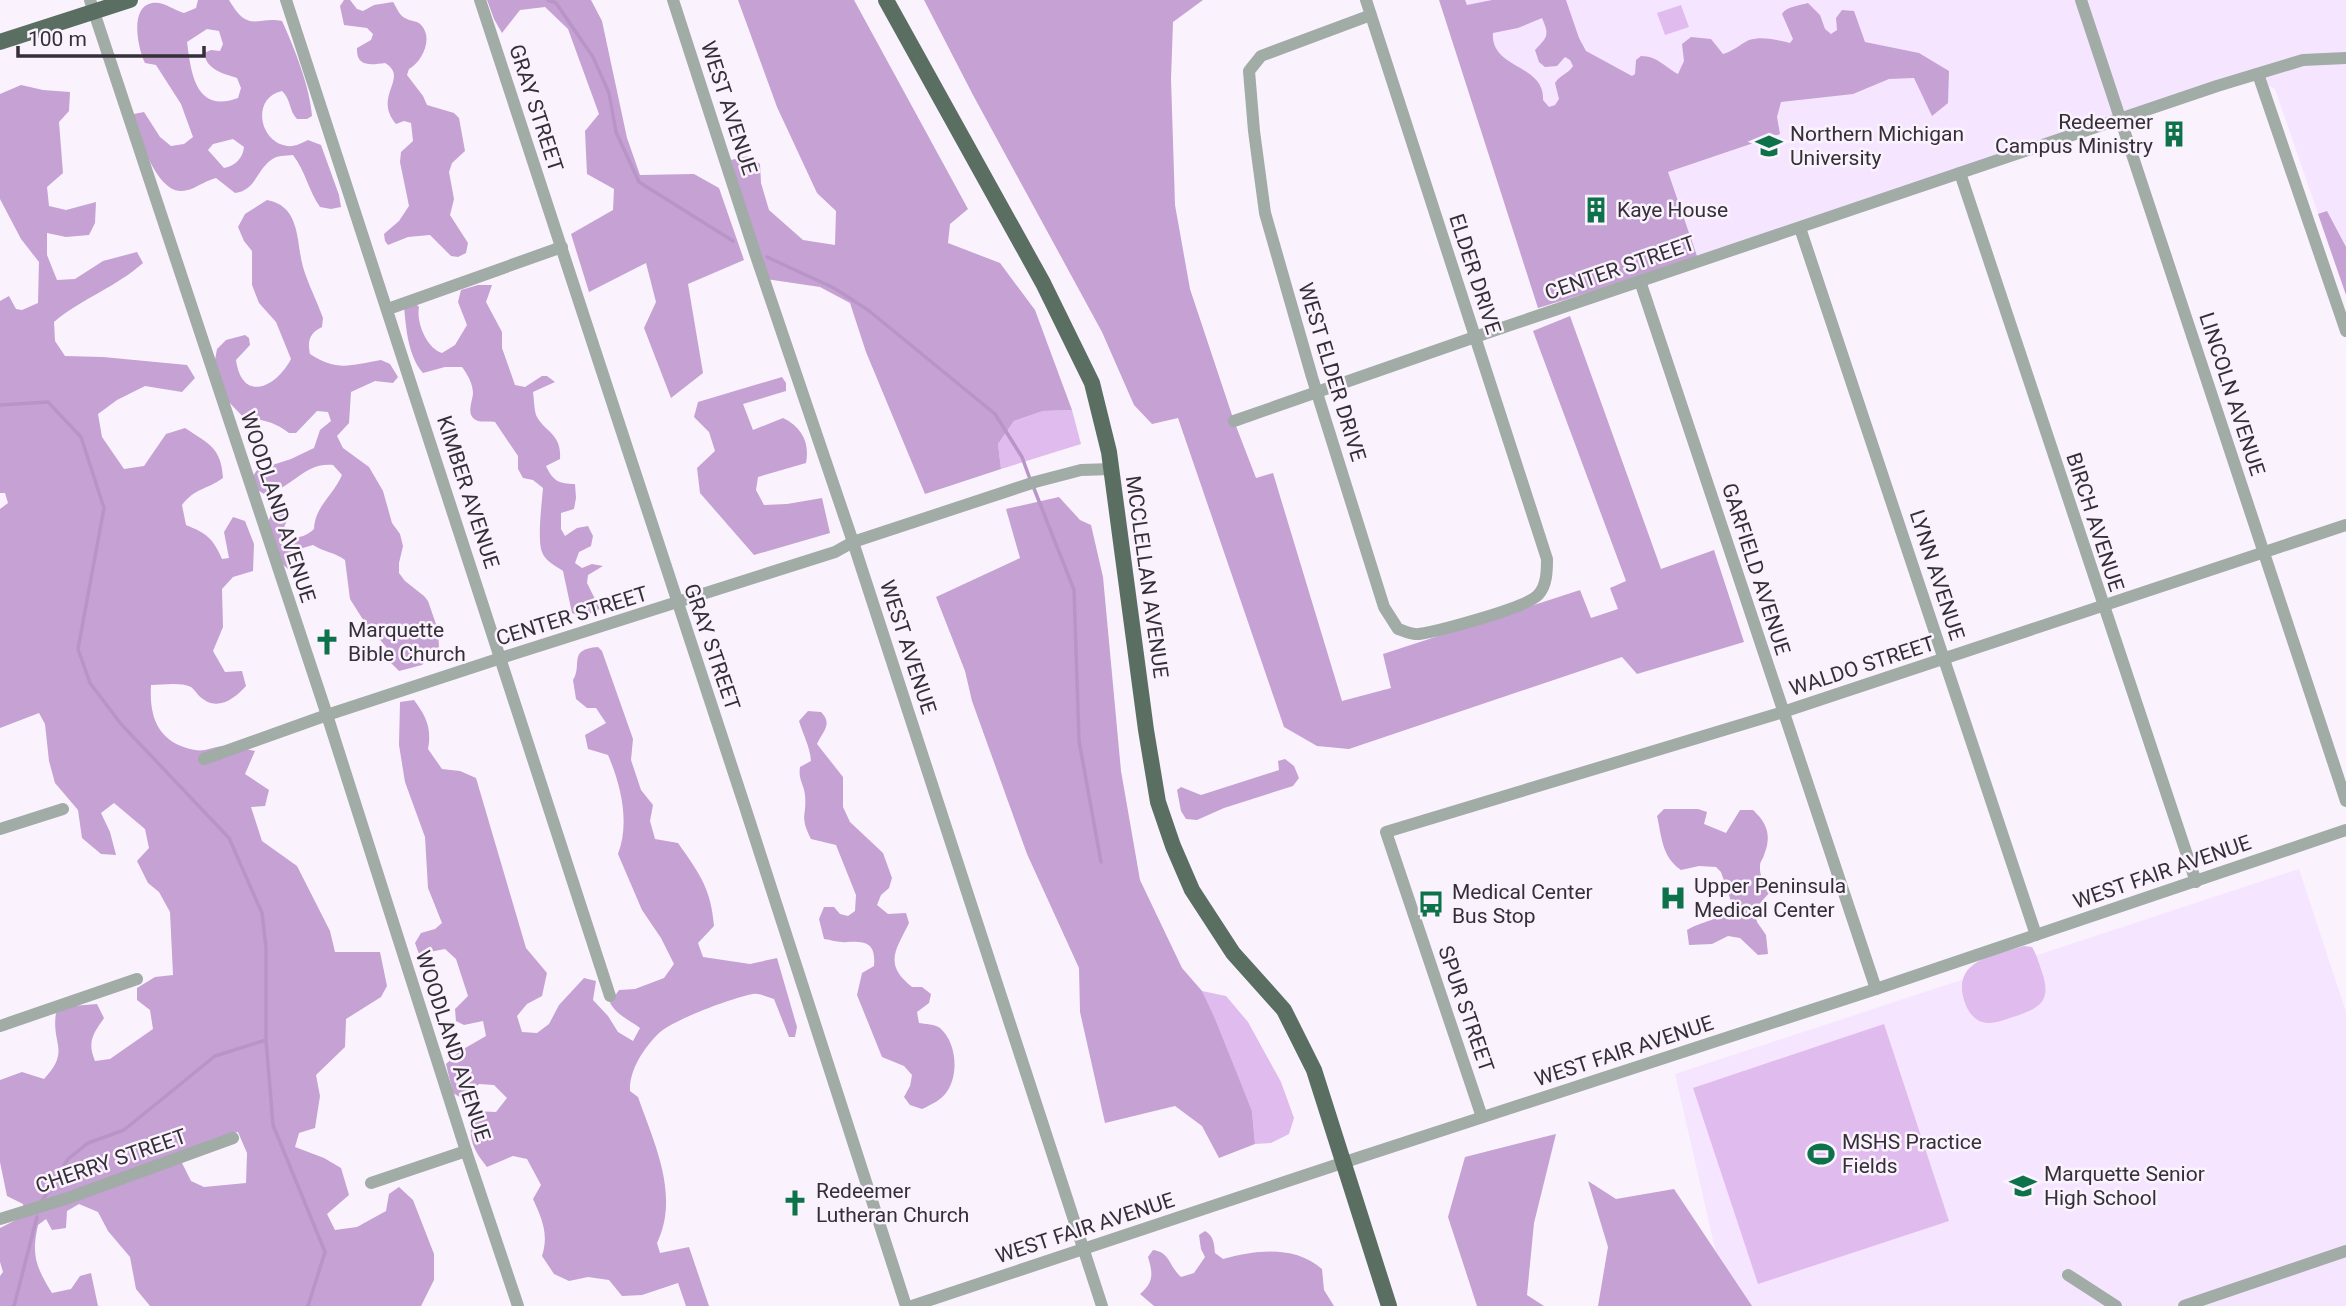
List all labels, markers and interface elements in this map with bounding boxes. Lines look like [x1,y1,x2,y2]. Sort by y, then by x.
scale bar [18,14,203,58]
text: 100 m [28,27,87,51]
street label: WEST AVENUE [696,38,762,178]
street label: GRAY STREET [504,41,568,175]
place label: Redeemer Campus Ministry [1995,110,2153,158]
building icon: Redeemer Campus Ministry [2159,119,2189,149]
place label: Northern Michigan University [1790,122,1964,170]
school or university icon: Northern Michigan University [1754,131,1784,161]
building icon: Kaye House [1581,195,1611,225]
place label: Kaye House [1617,198,1728,222]
street label: ELDER DRIVE [1444,211,1506,337]
street label: CENTER STREET [1542,231,1699,305]
street label: WEST ELDER DRIVE [1293,280,1371,464]
street label: LINCOLN AVENUE [2194,309,2270,479]
street label: WOODLAND AVENUE [236,409,320,605]
street label: KIMBER AVENUE [432,413,504,571]
street label: BIRCH AVENUE [2061,450,2129,594]
street label: MCCLELLAN AVENUE [1121,474,1173,680]
street label: GARFIELD AVENUE [1717,480,1795,658]
street label: LYNN AVENUE [1905,507,1969,643]
street label: WEST AVENUE [875,577,941,717]
street label: CENTER STREET [493,581,651,650]
street label: GRAY STREET [679,581,745,714]
place label: Marquette Bible Church [348,618,466,666]
church icon: Marquette Bible Church [312,627,342,657]
street label: WALDO STREET [1786,631,1938,701]
street label: WEST FAIR AVENUE [2070,830,2254,914]
place label: Upper Peninsula Medical Center [1694,874,1846,922]
place label: Medical Center Bus Stop [1452,880,1593,928]
hospital icon: Upper Peninsula Medical Center [1658,883,1688,913]
bus stop icon: Medical Center Bus Stop [1416,889,1446,919]
street label: SPUR STREET [1433,943,1499,1076]
street label: WOODLAND AVENUE [411,948,495,1144]
street label: WEST FAIR AVENUE [1532,1011,1716,1091]
street label: CHERRY STREET [32,1124,190,1198]
place label: MSHS Practice Fields [1842,1130,1982,1178]
sports icon: MSHS Practice Fields [1806,1139,1836,1169]
place label: Marquette Senior High School [2044,1162,2205,1210]
school or university icon: Marquette Senior High School [2008,1171,2038,1201]
place label: Redeemer Lutheran Church [816,1179,969,1227]
church icon: Redeemer Lutheran Church [780,1188,810,1218]
street label: WEST FAIR AVENUE [993,1188,1177,1268]

